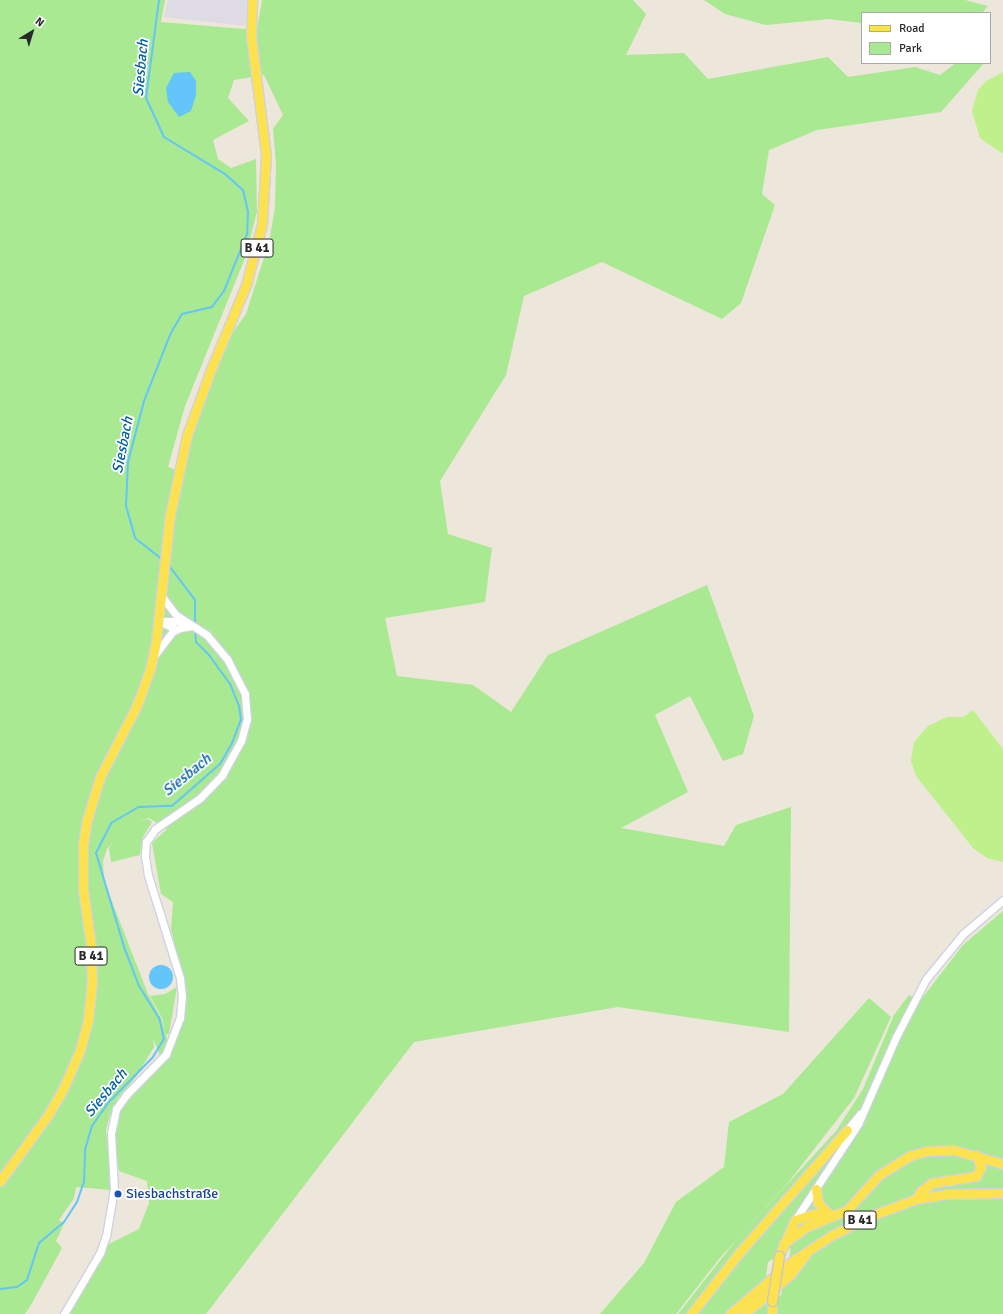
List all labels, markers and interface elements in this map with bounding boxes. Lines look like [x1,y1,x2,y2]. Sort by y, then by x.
north arrow [12,12,52,52]
legend [861,12,991,64]
text: N [33,15,47,30]
text: Road [899,21,925,36]
water label: Siesbach [130,39,152,97]
text: Park [899,41,922,56]
road number: B 41 [240,237,274,259]
water label: Siesbach [109,415,137,475]
water label: Siesbach [159,750,215,800]
road number: B 41 [74,945,108,967]
water label: Siesbach [81,1065,131,1121]
place label: Siesbachstraße [126,1186,218,1202]
marker: Siesbachstraße [113,1189,123,1199]
road number: B 41 [843,1209,877,1231]

